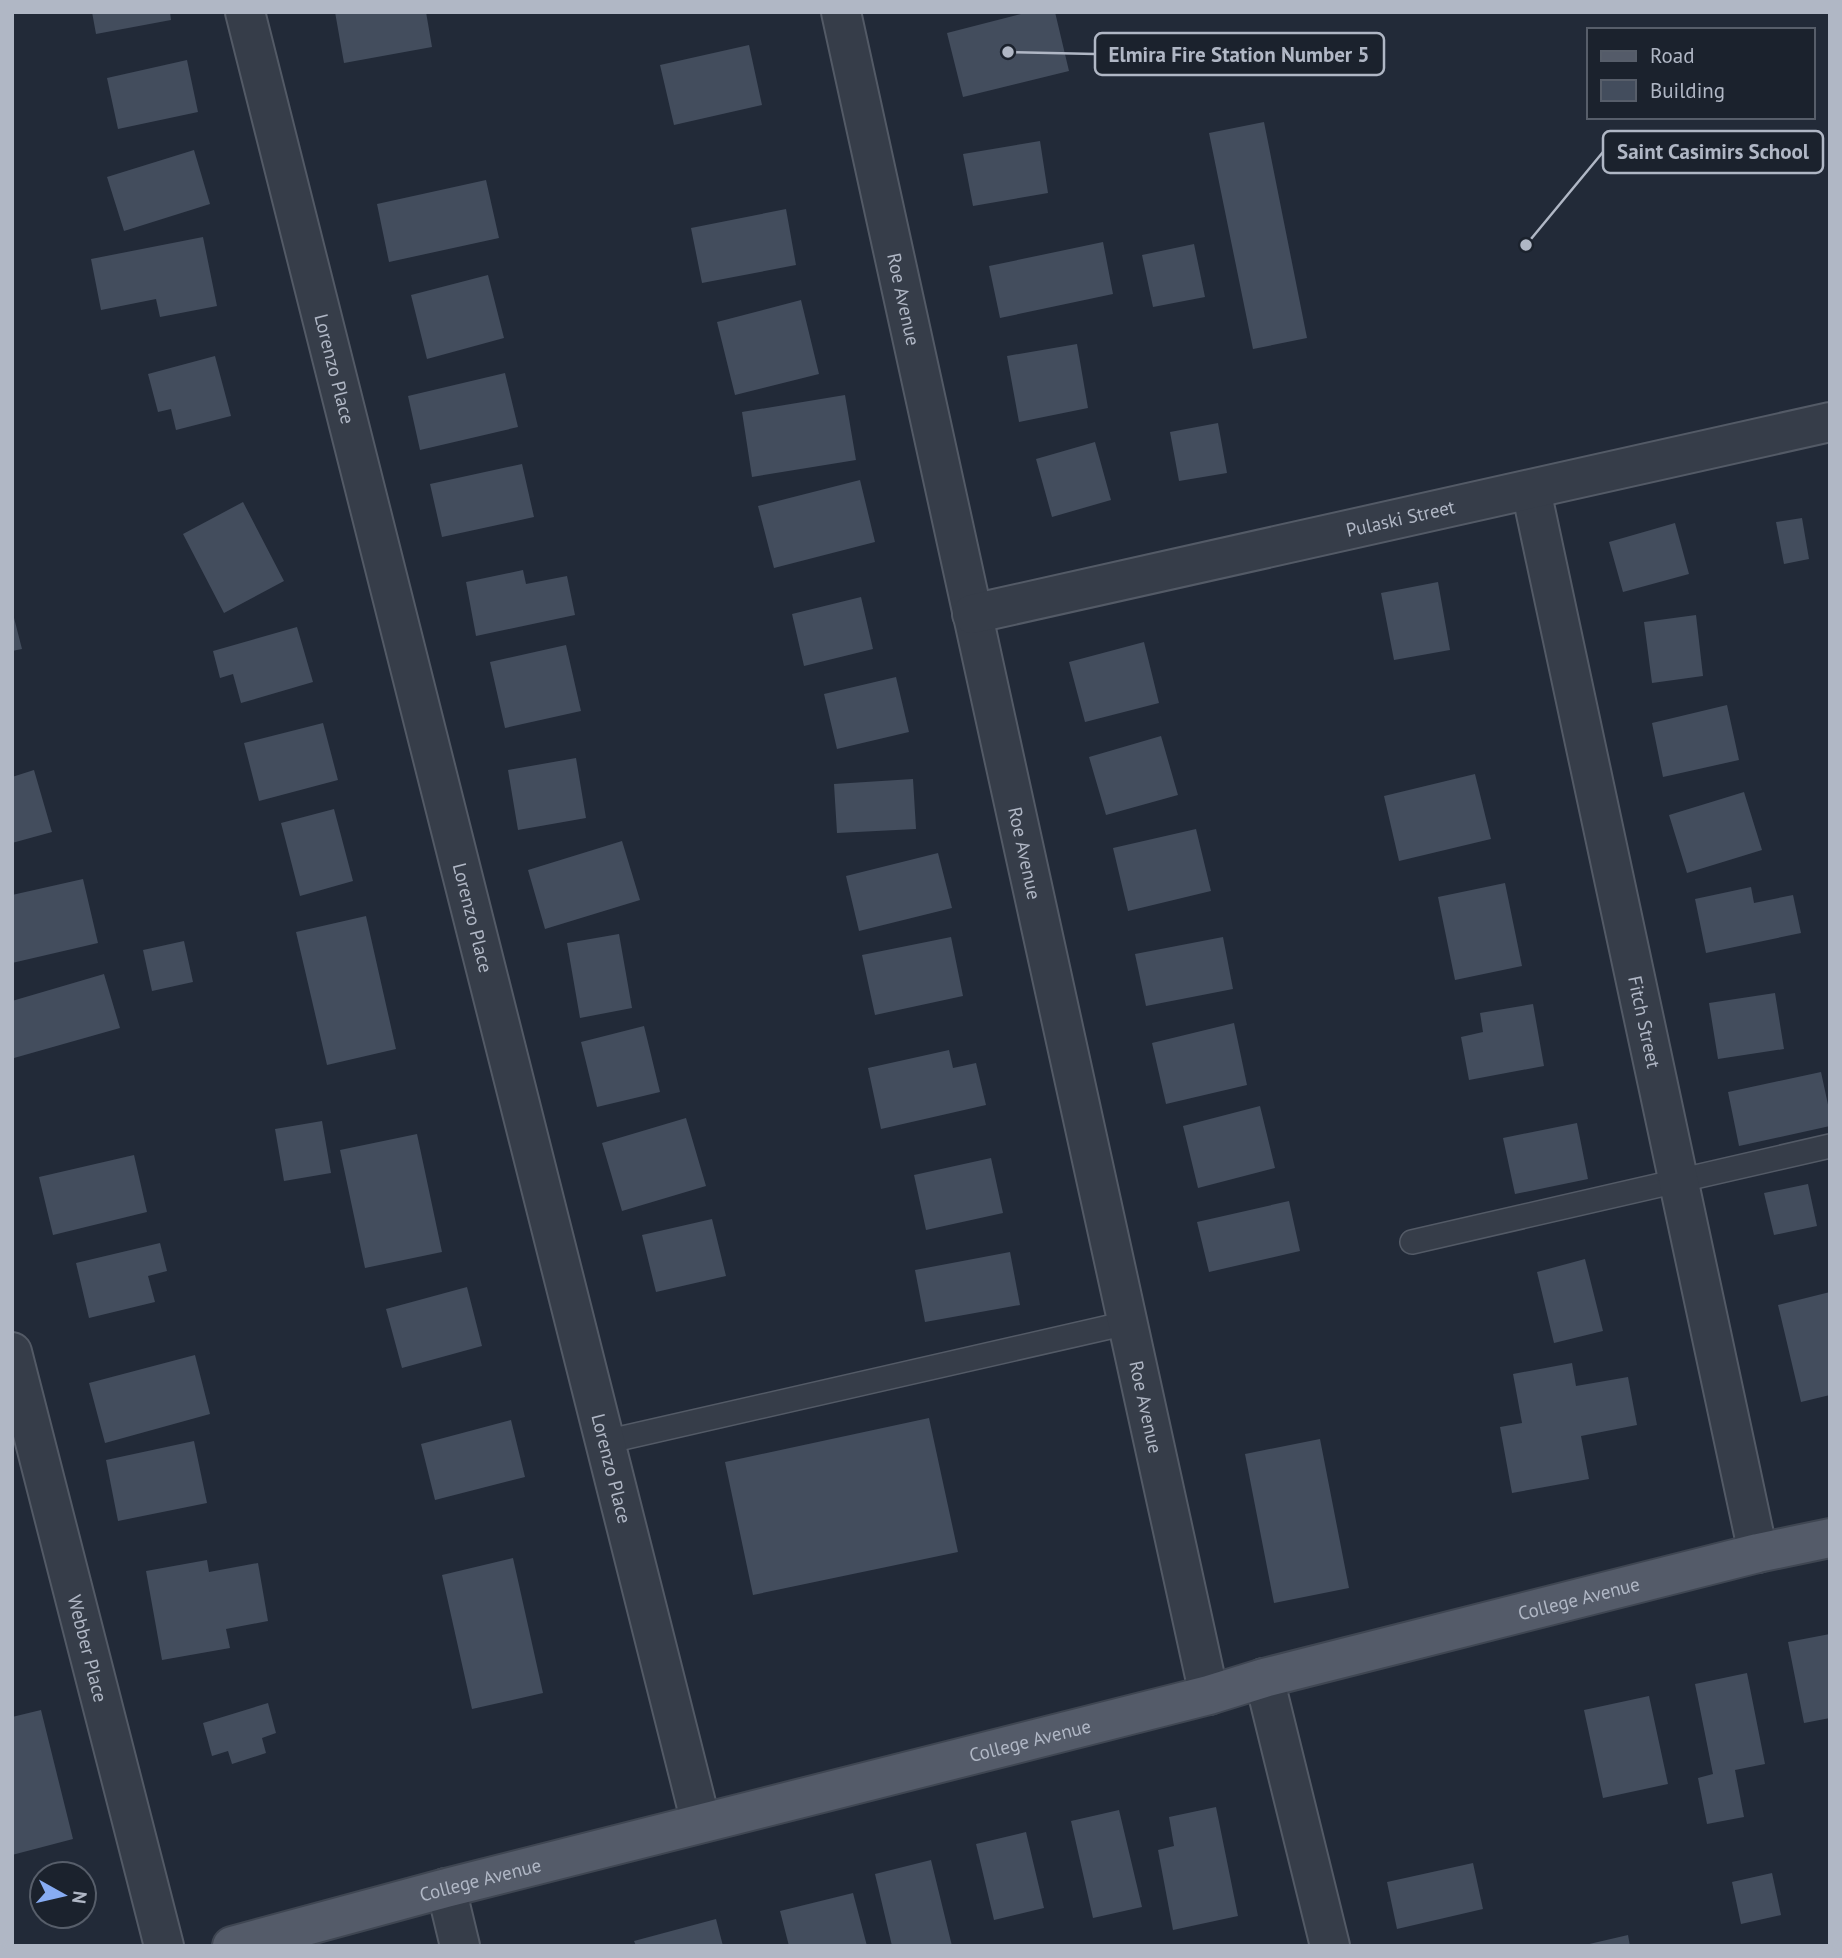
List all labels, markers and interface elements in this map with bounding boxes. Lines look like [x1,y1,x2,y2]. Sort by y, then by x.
legend [1587,28,1814,119]
callout: Elmira Fire Station Number 5 [1095,33,1384,75]
text: Elmira Fire Station Number 5 [1109,41,1369,68]
text: Road [1650,42,1694,69]
text: Building [1650,77,1725,104]
callout: Saint Casimirs School [1603,131,1823,173]
text: Saint Casimirs School [1617,138,1810,165]
street label: Roe Avenue [882,251,926,348]
street label: Lorenzo Place [310,311,360,426]
street label: Pulaski Street [1344,494,1458,542]
street label: Roe Avenue [1003,805,1047,902]
street label: Lorenzo Place [448,860,498,975]
street label: Fitch Street [1623,974,1666,1071]
street label: Roe Avenue [1124,1359,1168,1456]
street label: Lorenzo Place [586,1411,637,1526]
street label: College Avenue [1515,1571,1642,1625]
street label: Webber Place [63,1592,113,1705]
street label: College Avenue [967,1713,1093,1767]
street label: College Avenue [417,1852,544,1907]
north arrow [28,1860,98,1930]
text: N [67,1890,93,1905]

